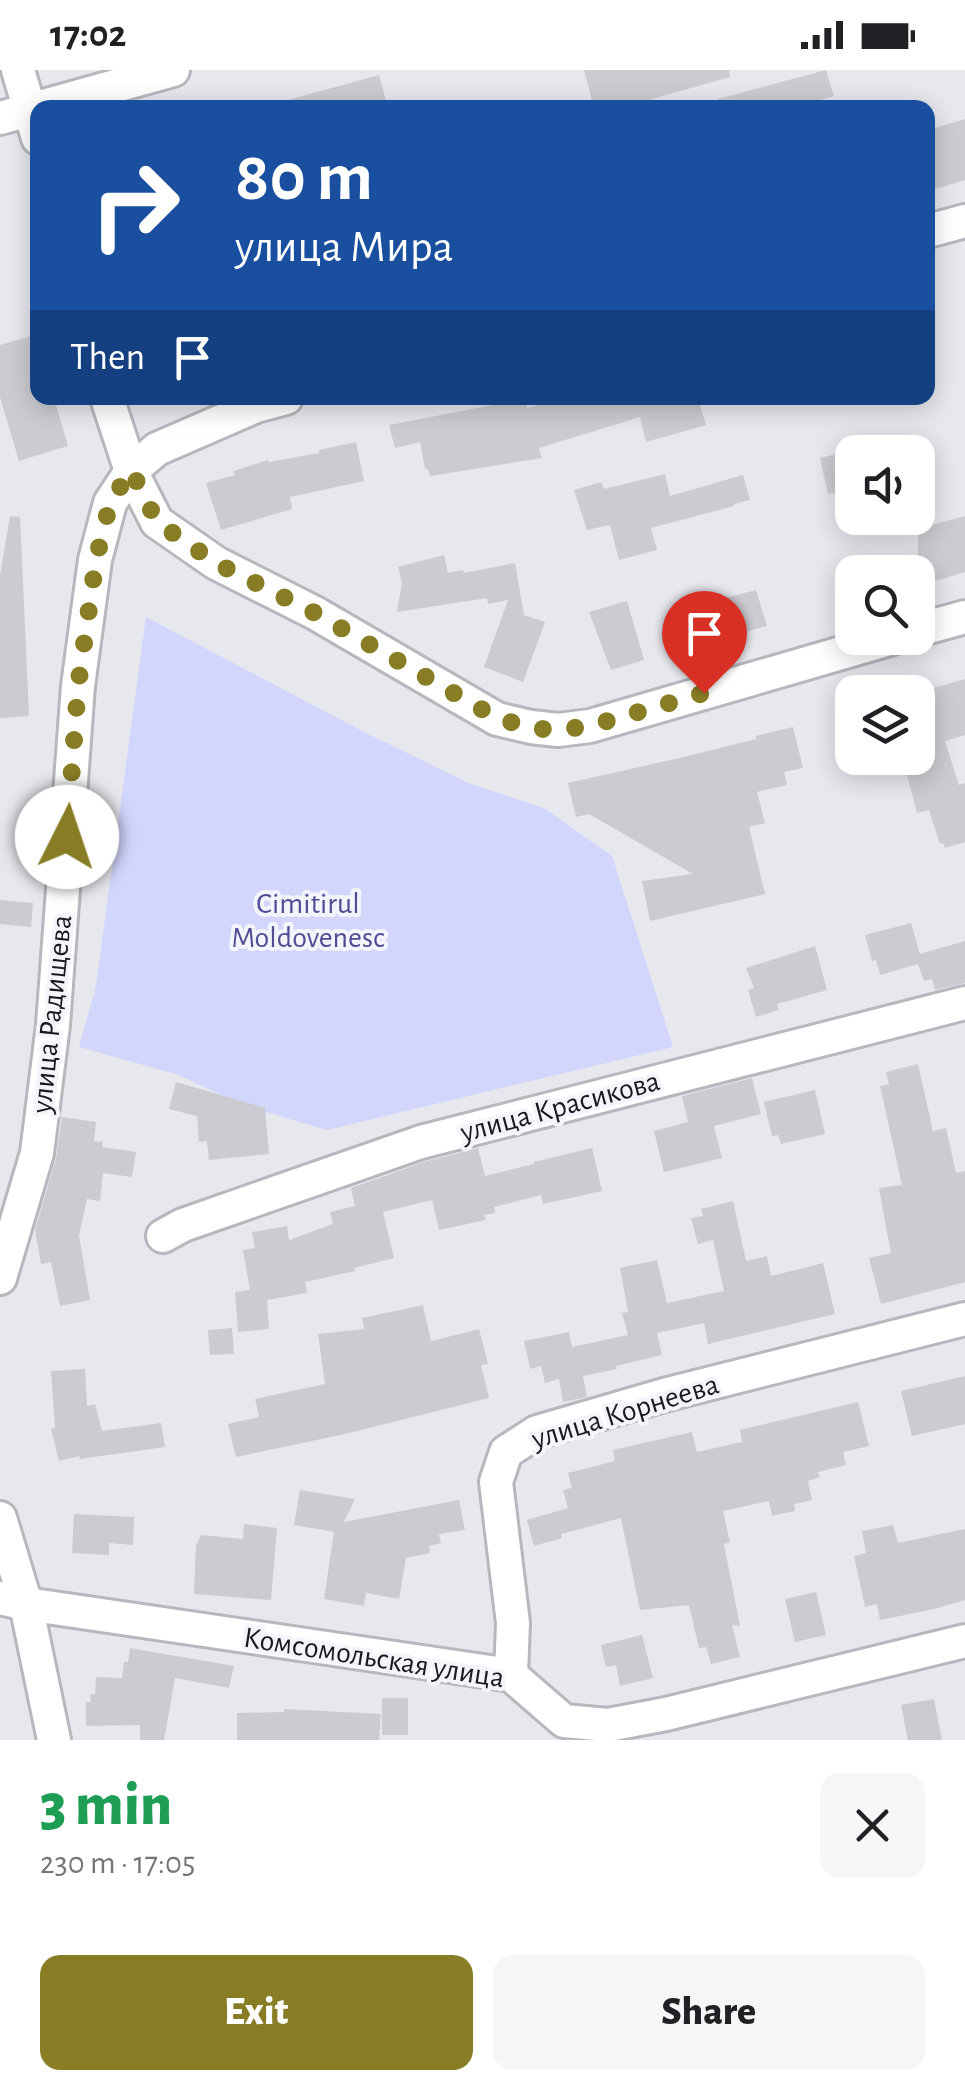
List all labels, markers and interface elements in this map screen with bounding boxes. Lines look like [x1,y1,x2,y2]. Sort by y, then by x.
text: 17:02 [50,16,127,54]
icon: right [70,140,200,270]
text: 80 m [235,143,373,213]
text: улица Мира [235,225,453,270]
icon: arrive [165,330,220,385]
text: Then [70,339,145,377]
map controls [835,435,935,775]
button: sound [835,435,935,535]
button: search [835,555,935,655]
pin [662,591,747,694]
icon: arrive [677,606,732,661]
button: layers [835,675,935,775]
position arrow [15,785,119,889]
park label: Cimitirul Moldovenesc [231,889,385,953]
street label: улица Радищева [27,913,77,1116]
street label: улица Красикова [456,1066,663,1148]
street label: улица Корнеева [527,1369,722,1455]
street label: Комсомольская улица [241,1623,506,1693]
button: close [820,1773,925,1878]
text: 3 min [40,1776,172,1836]
text: 230 m · 17:05 [40,1847,195,1879]
button: Exit [40,1955,473,2070]
button: Share [493,1955,925,2070]

